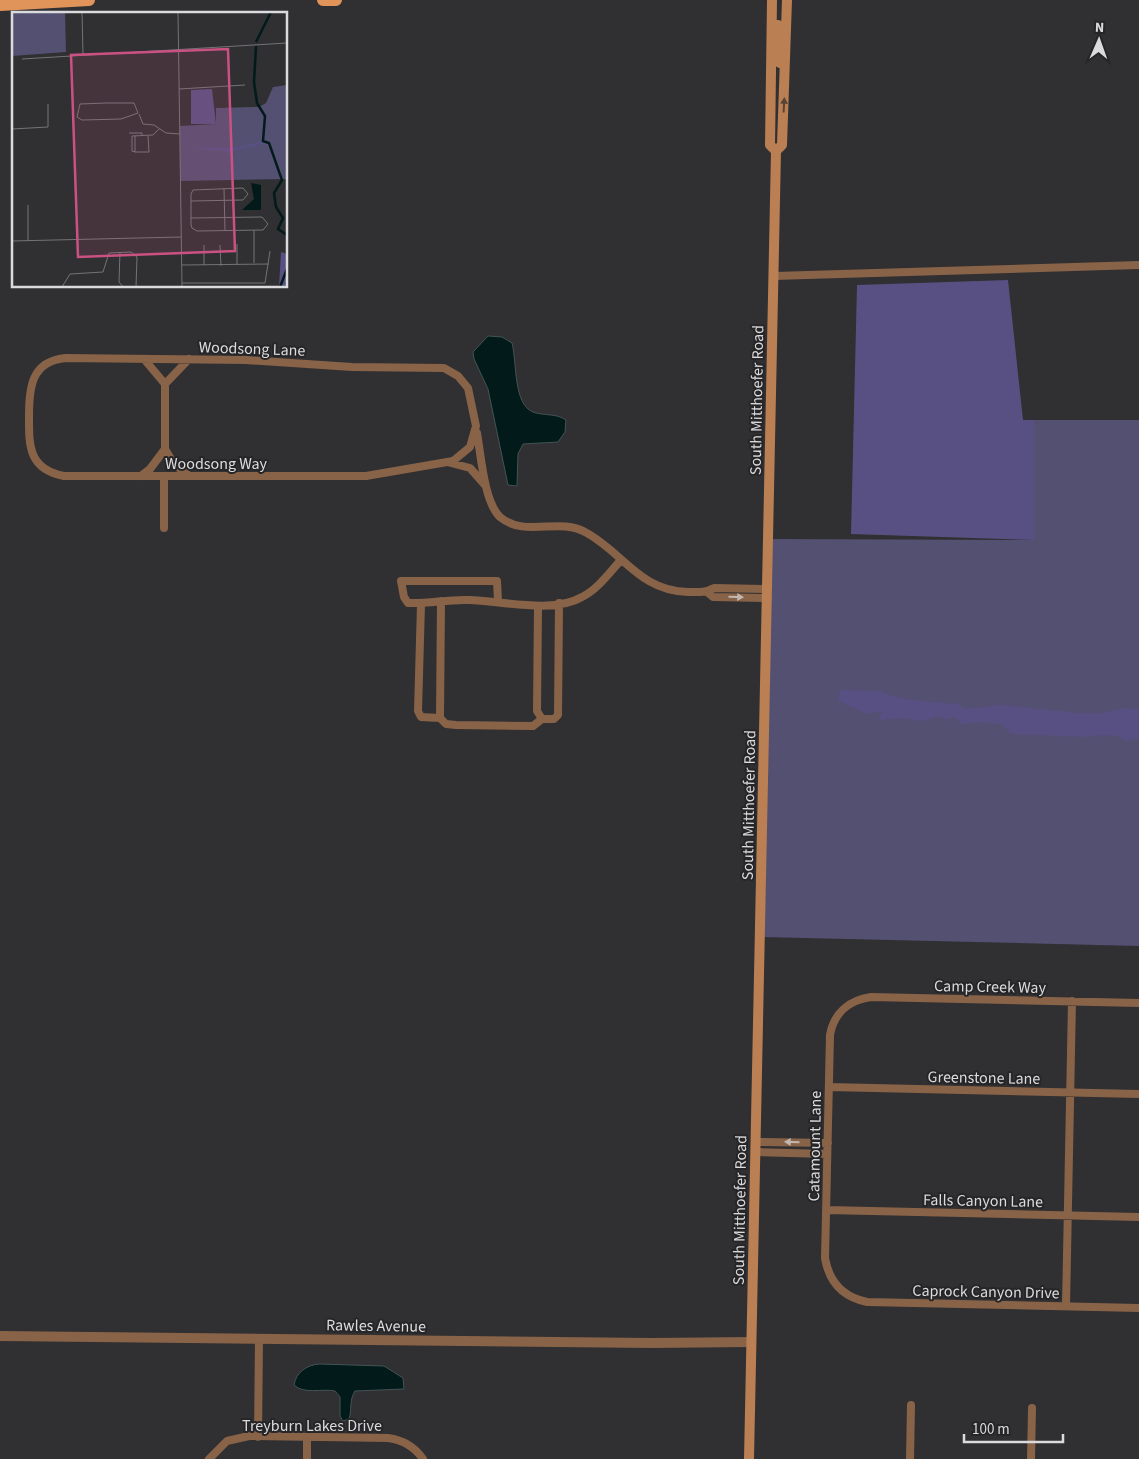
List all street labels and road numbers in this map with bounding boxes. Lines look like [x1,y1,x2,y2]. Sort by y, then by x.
street label: South Mitthoefer Road [745,325,769,475]
street label: Woodsong Lane [198,336,306,362]
street label: Woodsong Way [165,453,268,475]
street label: South Mitthoefer Road [737,730,761,880]
street label: Camp Creek Way [934,975,1047,999]
street label: Greenstone Lane [928,1066,1040,1090]
street label: Catamount Lane [803,1090,827,1202]
street label: South Mitthoefer Road [728,1135,752,1285]
street label: Falls Canyon Lane [923,1189,1043,1213]
street label: Caprock Canyon Drive [912,1280,1060,1304]
street label: Rawles Avenue [326,1314,426,1338]
street label: Treyburn Lakes Drive [242,1415,382,1437]

